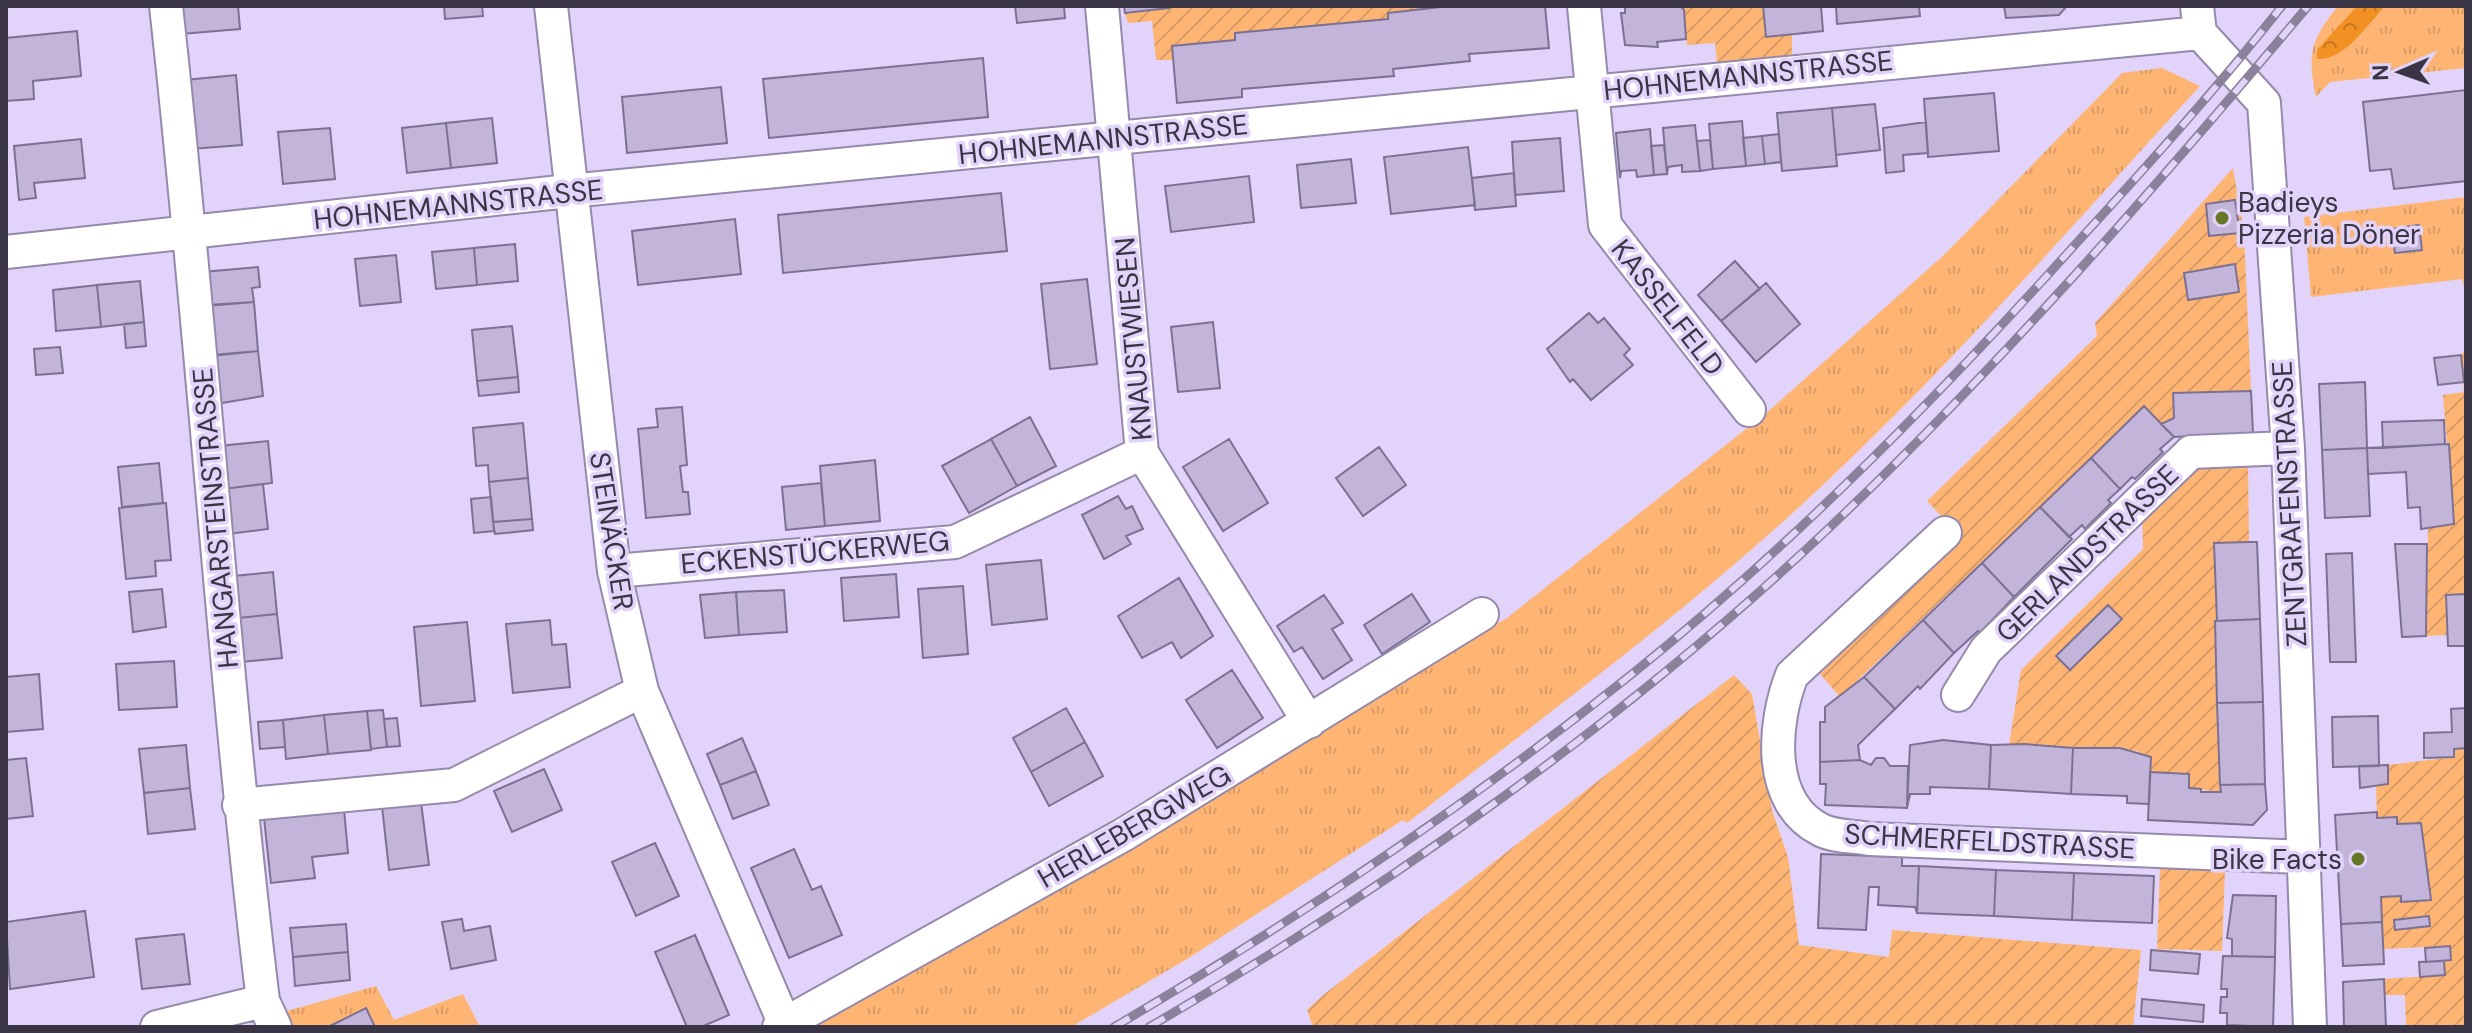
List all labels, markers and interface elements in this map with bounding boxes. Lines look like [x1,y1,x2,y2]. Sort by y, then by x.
north arrow [2360,32,2440,112]
street label: HOHNEMANNSTRASSE [1602,42,1895,109]
text: N [2366,64,2395,81]
street label: HOHNEMANNSTRASSE [957,106,1250,173]
street label: HOHNEMANNSTRASSE [312,171,605,238]
place label: Badieys Pizzeria Döner [2238,184,2420,253]
marker: Badieys Pizzeria Döner [2213,209,2231,227]
street label: KASSELFELD [1603,232,1732,383]
street label: KNAUSTWIESEN [1106,236,1161,442]
street label: ZENTGRAFENSTRASSE [2264,360,2315,648]
street label: HANGARSTEINSTRASSE [184,366,247,670]
street label: STEINÄCKER [581,449,642,613]
street label: GERLANDSTRASSE [1988,456,2187,650]
street label: ECKENSTÜCKERWEG [679,522,951,583]
street label: HERLEBERGWEG [1031,756,1237,897]
street label: SCHMERFELDSTRASSE [1844,815,2136,868]
place label: Bike Facts [2212,841,2342,878]
marker: Bike Facts [2349,850,2367,868]

